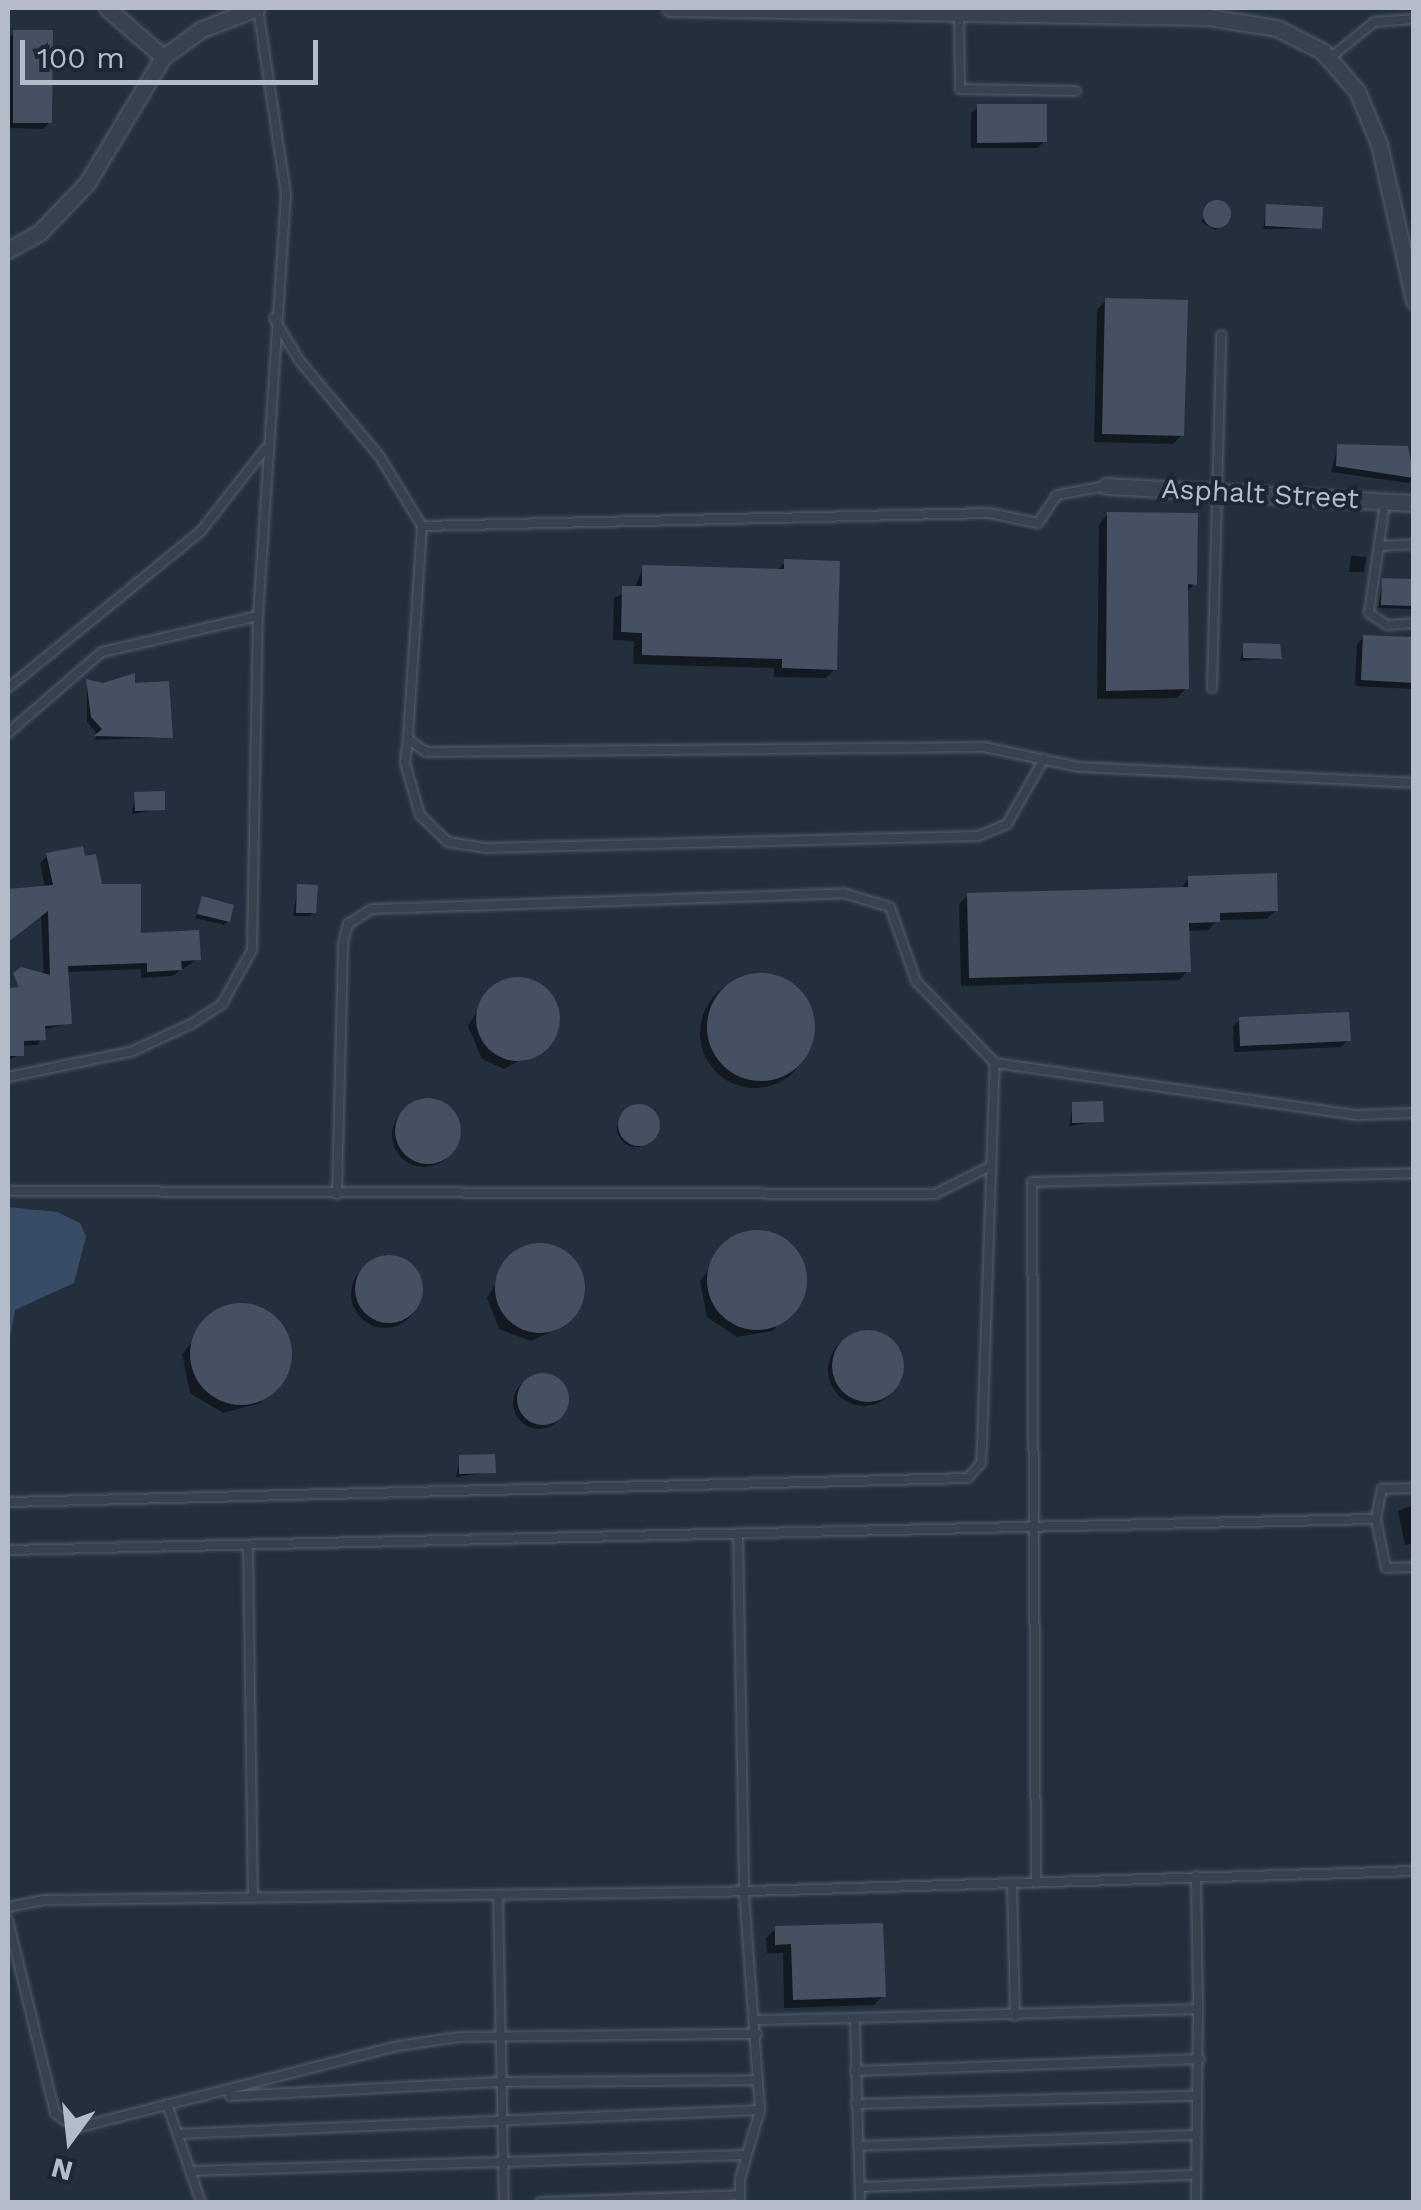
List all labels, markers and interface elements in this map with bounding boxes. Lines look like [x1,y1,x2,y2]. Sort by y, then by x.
scale bar [25,20,322,82]
text: 100 m [37,40,125,75]
street label: Asphalt Street [1161,472,1359,516]
north arrow [20,2090,120,2190]
text: N [48,2151,76,2188]

